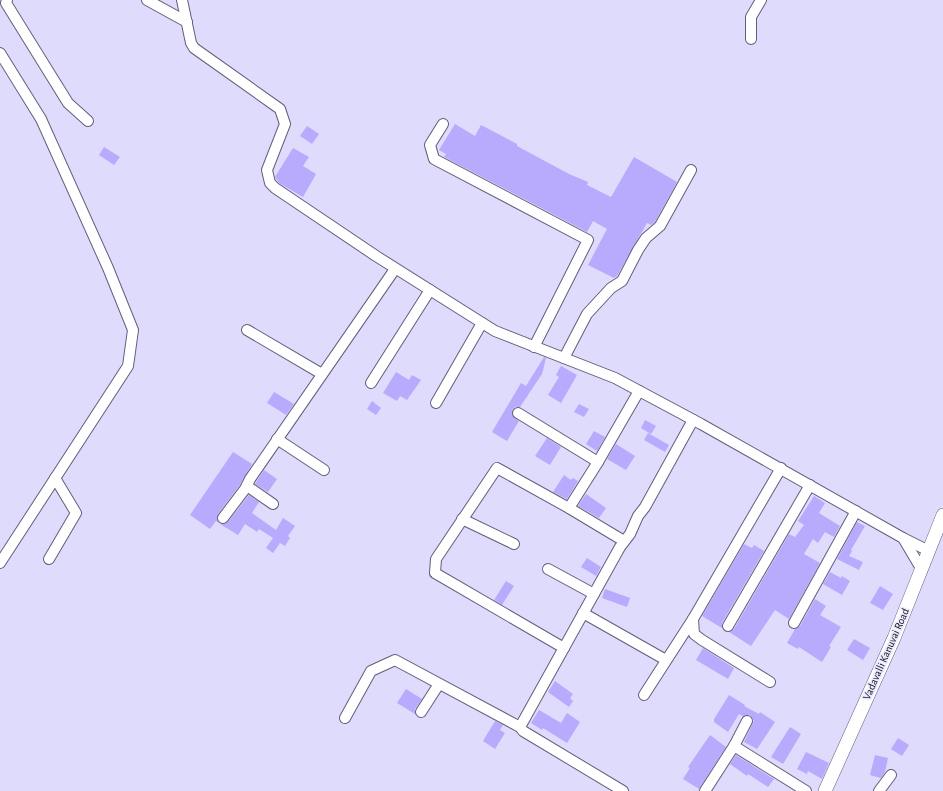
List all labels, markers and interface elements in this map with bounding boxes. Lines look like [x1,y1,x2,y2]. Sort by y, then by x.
street label: Vadavalli Kanuvai Road [861,606,911,701]

